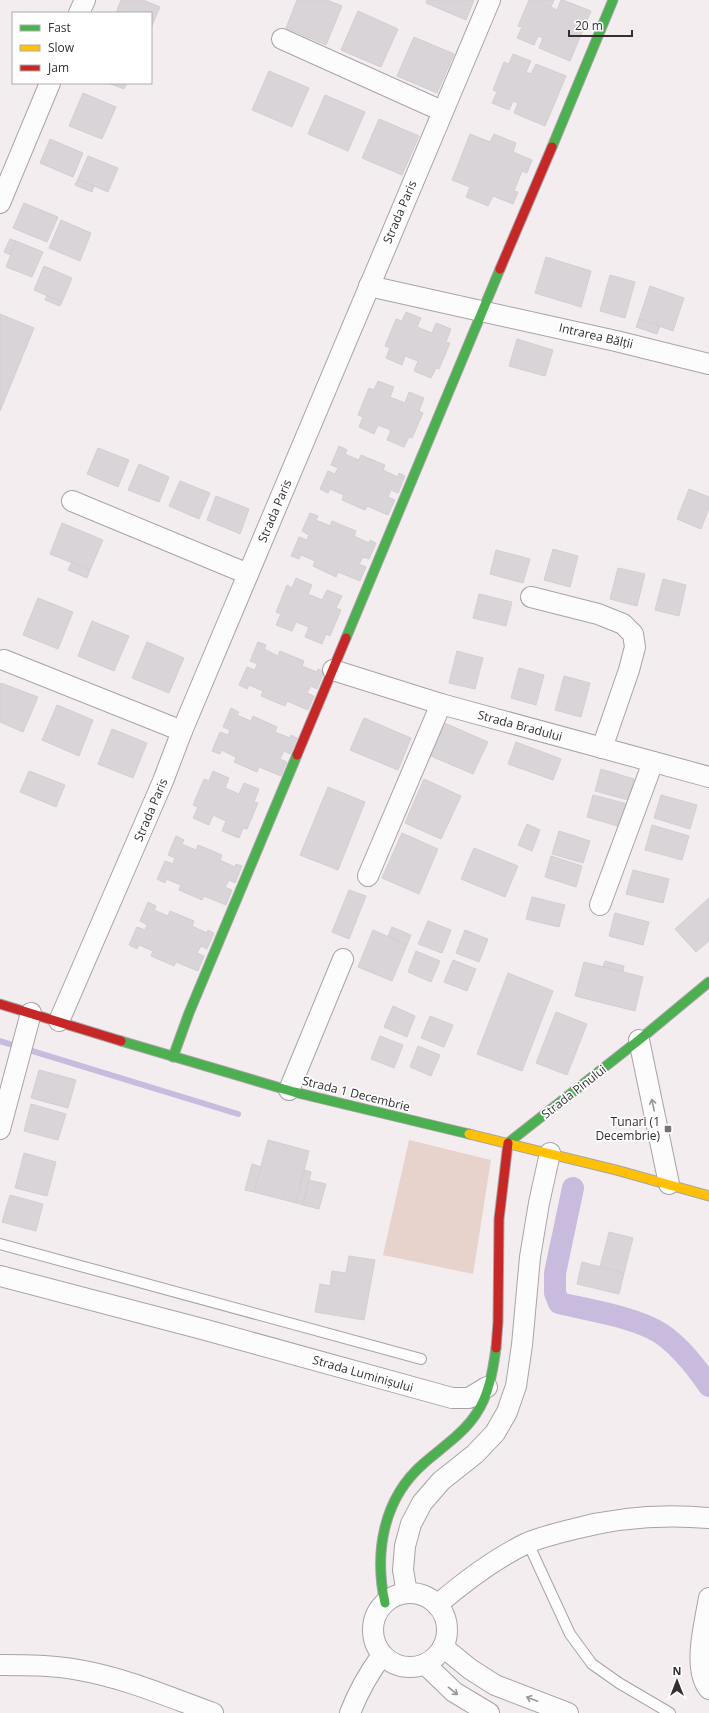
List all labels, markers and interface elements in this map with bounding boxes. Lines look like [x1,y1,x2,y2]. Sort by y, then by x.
legend [12,12,152,84]
scale bar [569,12,632,38]
text: 20 m [575,17,603,34]
text: Fast [48,19,71,36]
text: Slow [48,39,75,56]
text: Jam [47,59,69,76]
street label: Strada Paris [379,177,421,246]
street label: Intrarea Bălții [557,319,635,352]
street label: Strada Paris [254,476,296,545]
street label: Strada Bradului [476,706,564,745]
street label: Strada Paris [130,775,172,844]
street label: Strada Pinului [538,1061,610,1122]
street label: Strada 1 Decembrie [300,1072,412,1115]
one-way arrow [648,1099,656,1112]
place label: Tunari (1 Decembrie) [595,1113,660,1144]
marker: Tunari (1 Decembrie) [663,1124,673,1134]
street label: Strada Luminișului [311,1351,416,1396]
north arrow [657,1661,697,1701]
text: N [673,1663,681,1678]
one-way arrow [448,1686,459,1695]
one-way arrow [526,1694,538,1702]

